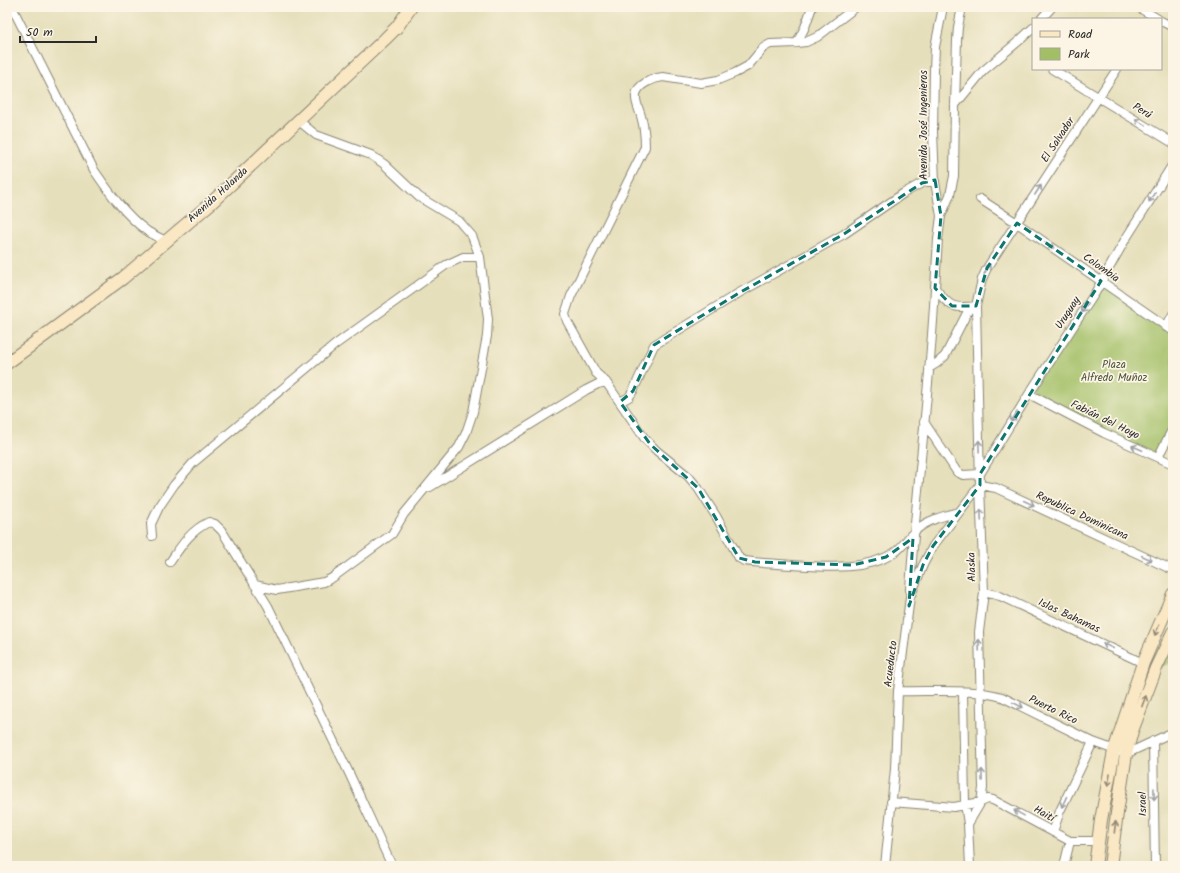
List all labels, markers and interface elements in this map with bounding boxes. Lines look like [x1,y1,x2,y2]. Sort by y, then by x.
scale bar [20,18,96,44]
legend [1032,18,1162,70]
text: 50 m [26,23,53,42]
text: Road [1068,25,1093,44]
text: Park [1068,45,1090,64]
street label: Avenida José Ingenieros [915,70,933,180]
street label: Perú [1129,98,1156,124]
street label: El Salvador [1037,113,1080,166]
one-way arrow [1134,118,1146,126]
street label: Avenida Holanda [184,163,252,227]
one-way arrow [1034,185,1042,196]
one-way arrow [1148,191,1156,203]
one-way arrow [1043,241,1054,249]
street label: Colombia [1079,249,1123,287]
one-way arrow [984,263,992,275]
street label: Uruguay [1051,292,1086,333]
one-way arrow [1081,302,1089,313]
park label: Plaza Alfredo Muñoz [1081,356,1147,387]
street label: Fabián del Hoyo [1067,396,1143,444]
one-way arrow [1010,411,1018,423]
one-way arrow [975,440,983,453]
one-way arrow [1132,444,1144,451]
street label: Republica Dominicana [1033,487,1131,545]
one-way arrow [1023,500,1035,508]
one-way arrow [977,509,985,522]
street label: Alaska [962,552,982,582]
one-way arrow [1141,555,1153,562]
street label: Islas Bahamas [1035,594,1103,638]
one-way arrow [1153,623,1161,635]
one-way arrow [976,639,983,652]
street label: Acueducto [879,640,903,688]
one-way arrow [1102,642,1114,649]
street label: Puerto Rico [1025,690,1081,730]
one-way arrow [1140,695,1148,707]
one-way arrow [1011,701,1023,709]
one-way arrow [979,769,986,782]
one-way arrow [1104,773,1112,786]
one-way arrow [1150,787,1158,800]
street label: Israel [1134,791,1152,816]
one-way arrow [1060,796,1067,808]
street label: Haití [1030,801,1060,828]
one-way arrow [1013,809,1025,817]
one-way arrow [1111,821,1119,834]

